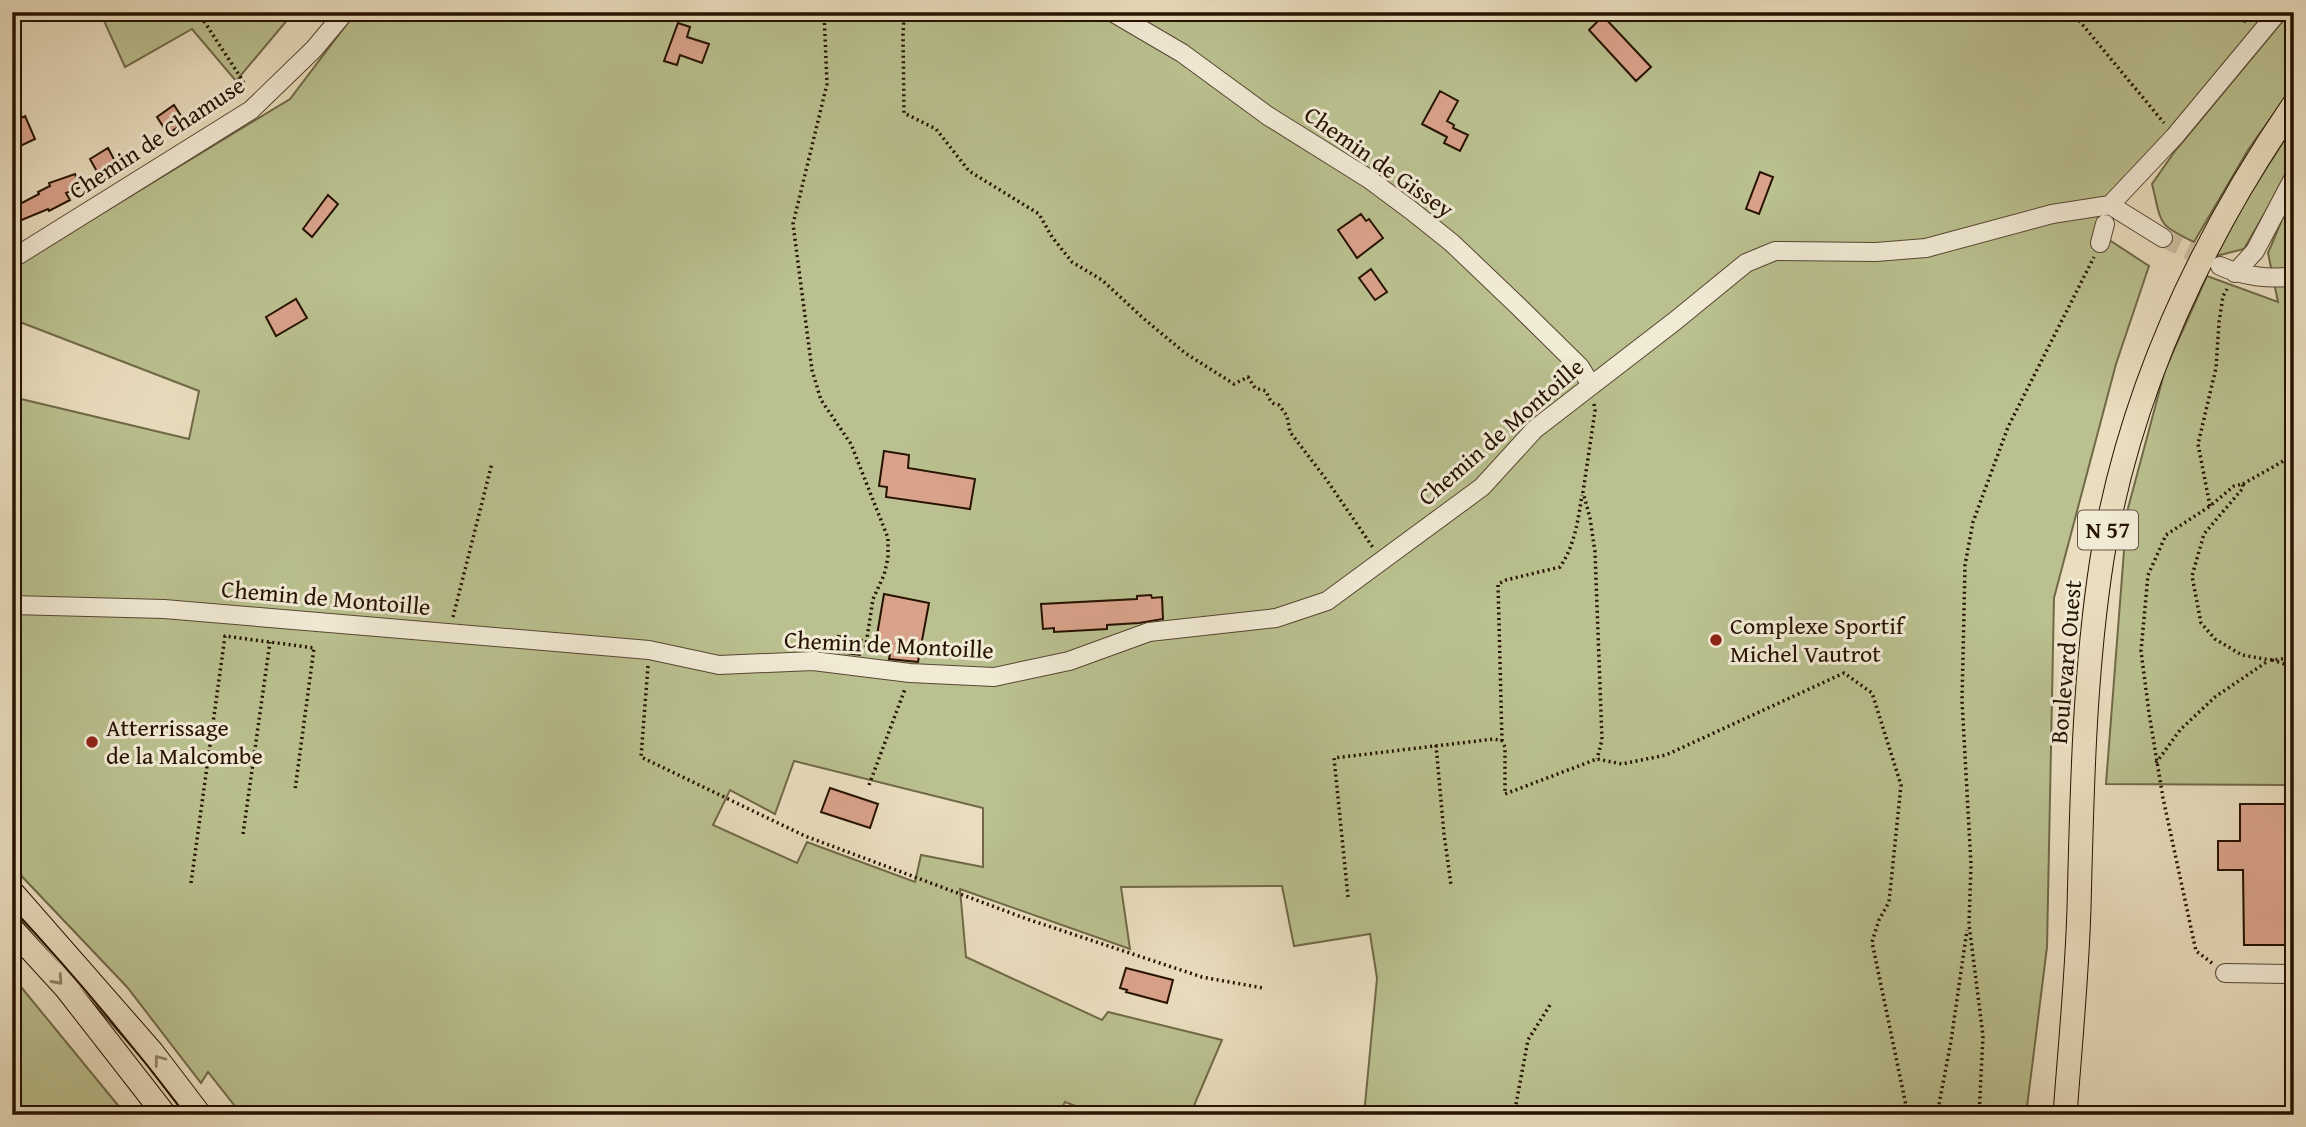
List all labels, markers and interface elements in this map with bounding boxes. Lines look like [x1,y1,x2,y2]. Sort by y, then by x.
street label: Chemin de Chamuse [62,67,252,208]
street label: Chemin de Gissey [1297,97,1461,226]
street label: Chemin de Montoille [1410,350,1591,514]
road number: N 57 [2078,510,2138,550]
street label: Chemin de Montoille [220,571,432,624]
street label: Boulevard Ouest [2041,578,2090,745]
place label: Complexe Sportif Michel Vautrot [1730,608,1906,671]
street label: Chemin de Montoille [783,622,995,667]
marker: Complexe Sportif Michel Vautrot [1708,632,1724,648]
place label: Atterrissage de la Malcombe [106,710,263,773]
marker: Atterrissage de la Malcombe [84,734,100,750]
one-way arrow [50,972,62,985]
one-way arrow [154,1055,167,1068]

